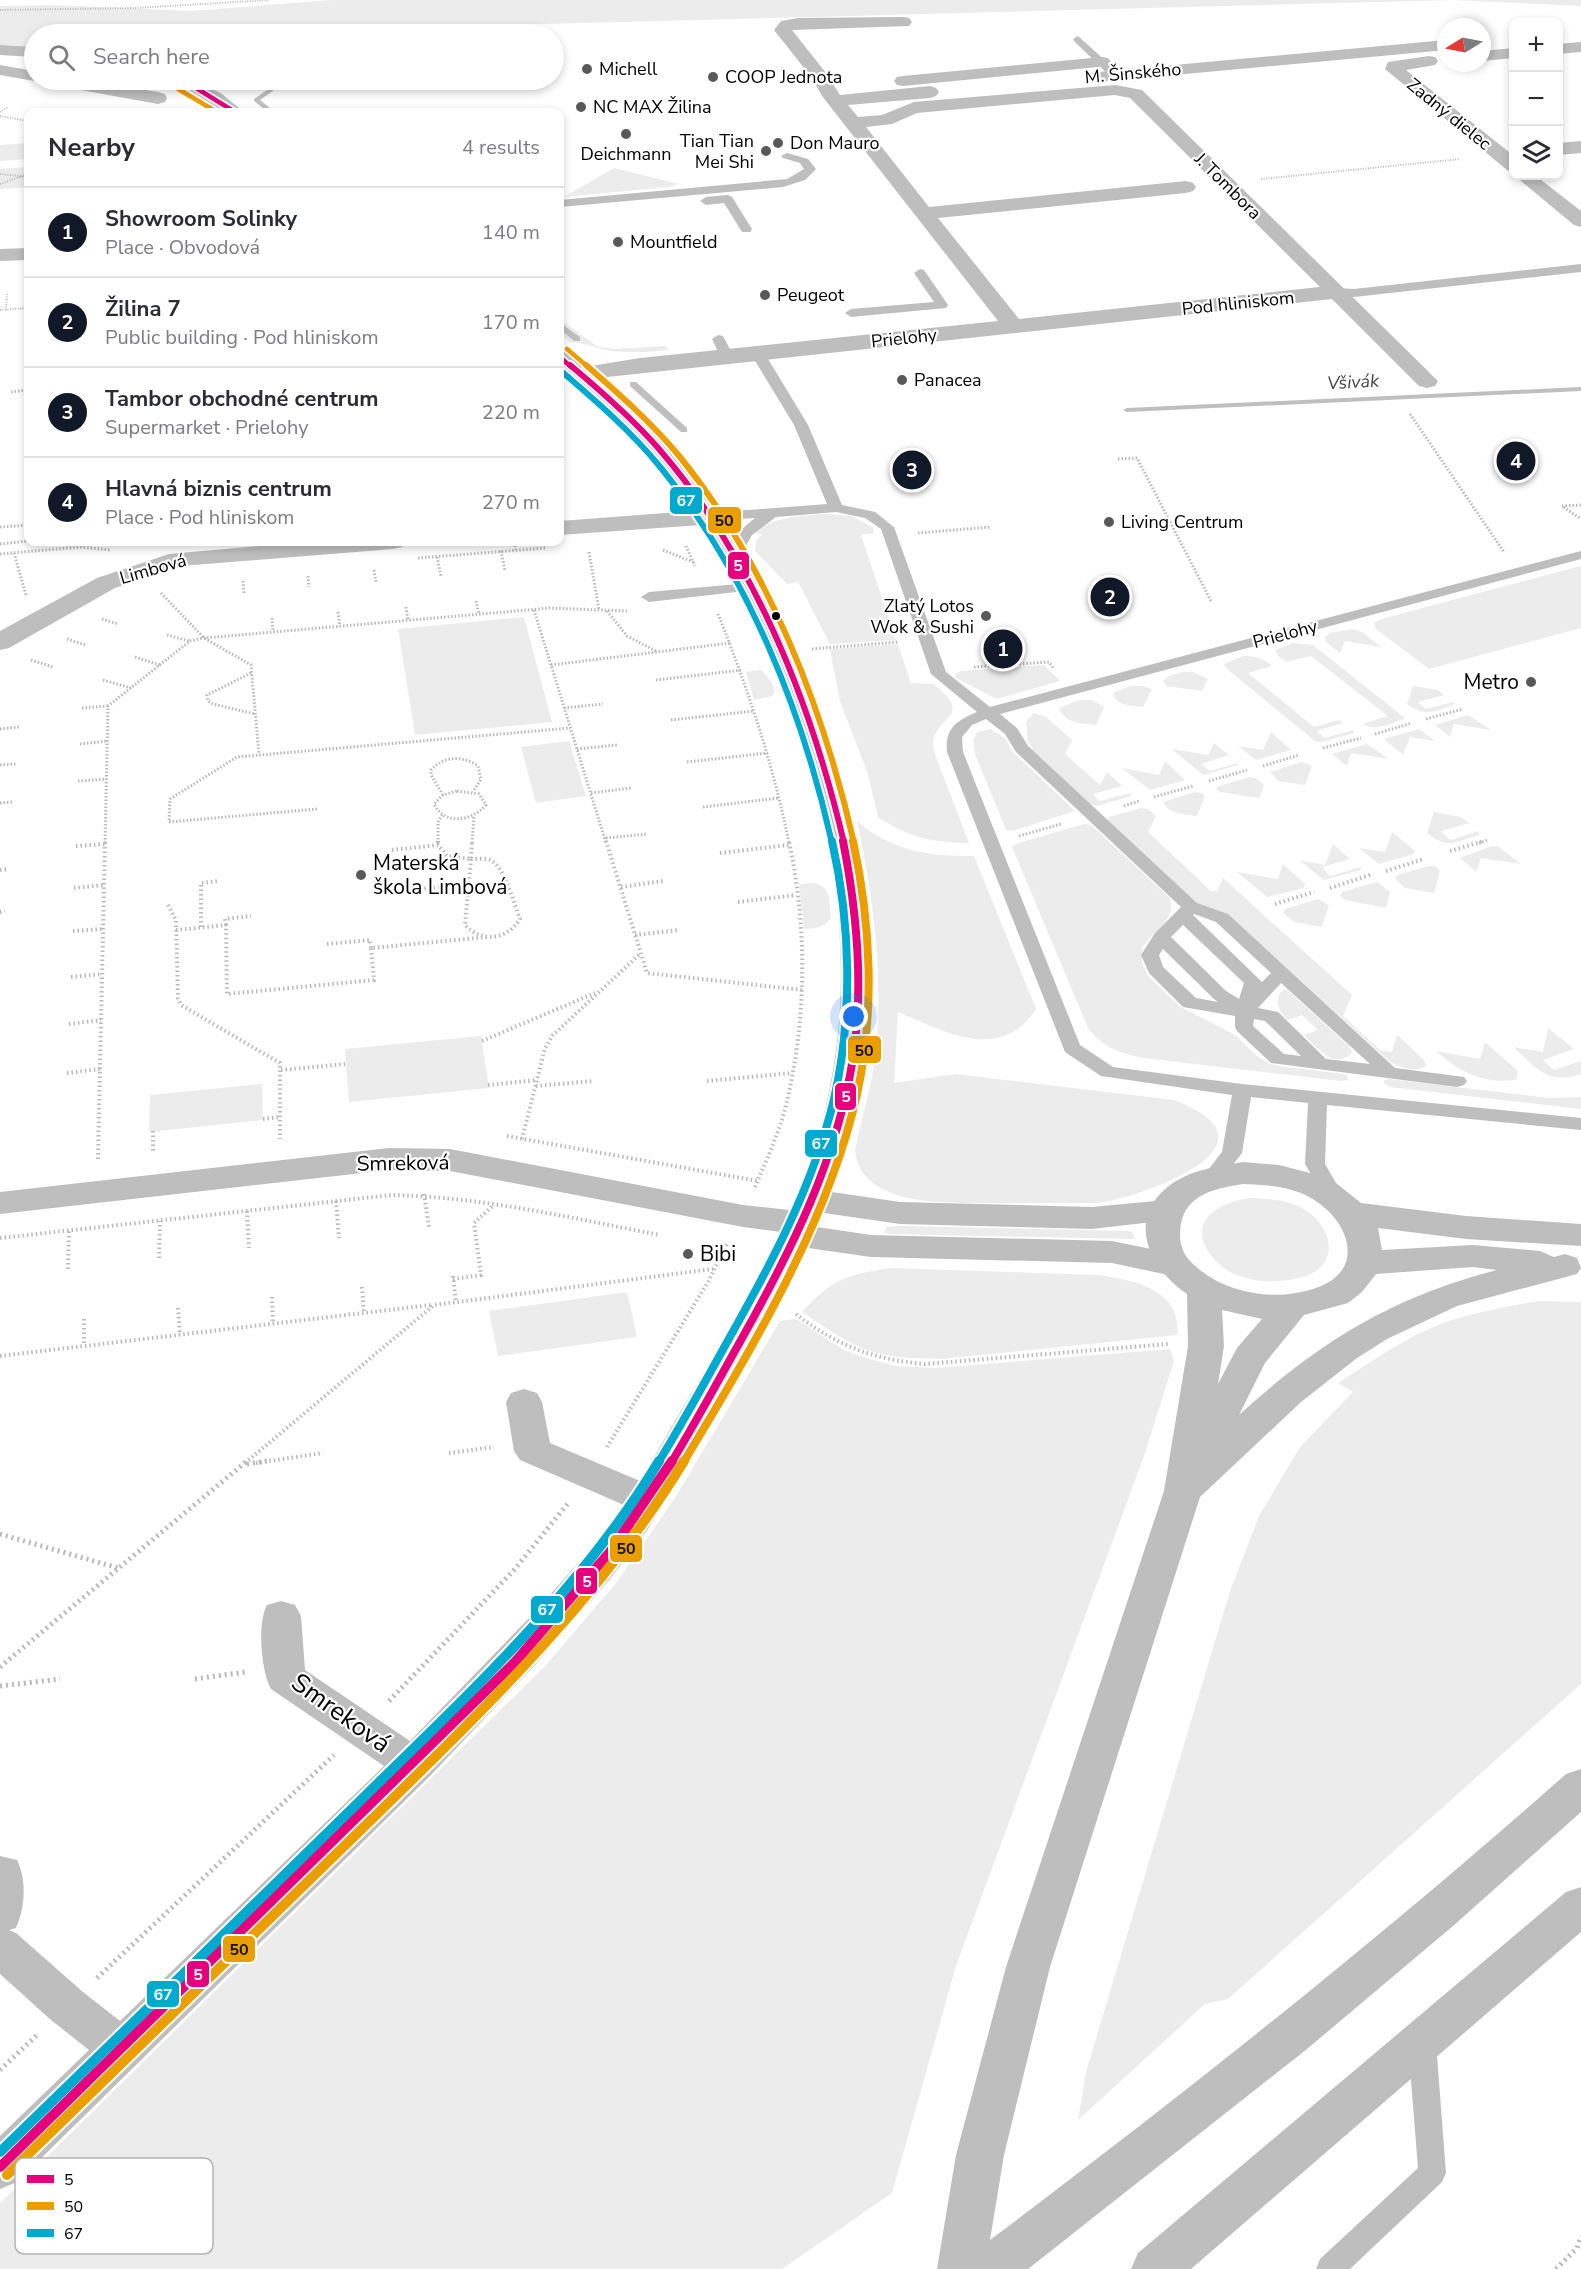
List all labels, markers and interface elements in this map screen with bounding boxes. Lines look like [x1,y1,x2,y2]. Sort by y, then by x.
north arrow [1437,18,1491,72]
map controls [1509,18,1563,180]
button: + [1509,18,1563,72]
search box [24,24,564,90]
icon: search [45,41,78,74]
text: Search here [93,42,210,72]
place label: Michell [599,57,658,81]
street label: M. Šinského [1084,57,1182,89]
marker: Michell [580,62,594,76]
place label: COOP Jednota [725,65,842,89]
marker: COOP Jednota [706,70,720,84]
button: − [1509,72,1563,126]
street label: Zadný dielec [1402,73,1496,155]
place label: NC MAX Žilina [593,95,712,119]
marker: NC MAX Žilina [574,100,588,114]
button: layers [1509,126,1563,180]
marker: Deichmann [619,127,633,141]
place label: Tian Tian Mei Shi [680,129,754,174]
text: Nearby [48,130,135,165]
place label: Don Mauro [790,131,880,155]
text: 4 results [462,134,540,161]
marker: Don Mauro [771,136,785,150]
place label: Deichmann [580,142,672,166]
marker: Tian Tian Mei Shi [759,144,773,158]
street label: J. Tombora [1189,147,1267,225]
text: Showroom Solinky [105,204,297,234]
text: 1 [62,219,74,246]
text: 140 m [482,219,540,246]
place label: Mountfield [630,230,717,254]
text: Place · Obvodová [105,234,260,261]
marker: Mountfield [611,235,625,249]
place label: Peugeot [777,283,845,307]
street label: Pod hliniskom [1181,285,1295,321]
marker: Peugeot [758,288,772,302]
text: Žilina 7 [105,294,181,324]
text: 2 [62,309,74,336]
text: 170 m [482,309,540,336]
street label: Prielohy [870,323,939,353]
text: Public building · Pod hliniskom [105,324,379,351]
place label: Panacea [914,368,982,392]
water label: Všivák [1327,369,1380,395]
marker: Panacea [895,373,909,387]
text: Tambor obchodné centrum [105,384,379,414]
text: 3 [62,399,74,426]
text: 220 m [482,399,540,426]
text: Supermarket · Prielohy [105,414,308,441]
pin: 4 [1496,438,1536,484]
pin: 3 [892,448,932,492]
text: Hlavná biznis centrum [105,474,332,504]
line badge: 67 [669,486,703,515]
text: 4 [62,489,74,516]
text: 270 m [482,489,540,516]
text: 67 [676,490,696,512]
text: Place · Pod hliniskom [105,504,294,531]
line badge: 50 [707,506,742,534]
text: 50 [714,510,734,532]
place label: Living Centrum [1121,510,1243,534]
marker: Living Centrum [1102,515,1116,529]
street label: Limbová [117,548,189,590]
line badge: 5 [727,551,750,580]
text: 5 [733,555,743,577]
pin: 2 [1090,574,1130,620]
place label: Zlatý Lotos Wok & Sushi [870,594,974,639]
marker: Zlatý Lotos Wok & Sushi [979,609,993,623]
unlabelled marker [770,610,782,622]
street label: Prielohy [1250,614,1321,654]
pin: 1 [984,626,1022,672]
place label: Metro [1463,668,1519,696]
marker: Metro [1524,675,1538,689]
place label: Materská škola Limbová [373,849,508,901]
marker: Materská škola Limbová [354,868,368,882]
your location [839,1002,868,1031]
line badge: 50 [847,1035,882,1064]
text: 50 [854,1040,874,1062]
line badge: 5 [834,1082,857,1111]
text: 5 [841,1086,851,1108]
line badge: 67 [804,1129,838,1158]
text: 67 [811,1133,831,1155]
street label: Smreková [356,1148,450,1178]
place label: Bibi [700,1240,736,1268]
marker: Bibi [681,1247,695,1261]
line badge: 50 [609,1534,643,1563]
text: 50 [616,1538,636,1560]
line badge: 5 [575,1567,598,1595]
text: 5 [582,1571,592,1593]
line badge: 67 [530,1595,564,1624]
text: 67 [537,1599,557,1621]
street label: Smreková [284,1665,398,1761]
line badge: 50 [222,1935,256,1963]
text: 50 [229,1939,249,1961]
line badge: 5 [186,1960,210,1988]
text: 5 [193,1964,203,1986]
line badge: 67 [146,1980,180,2008]
text: 67 [153,1984,173,2006]
legend [15,2158,213,2254]
text: 5 [64,2169,74,2191]
text: 50 [64,2196,83,2218]
text: 67 [64,2223,83,2245]

